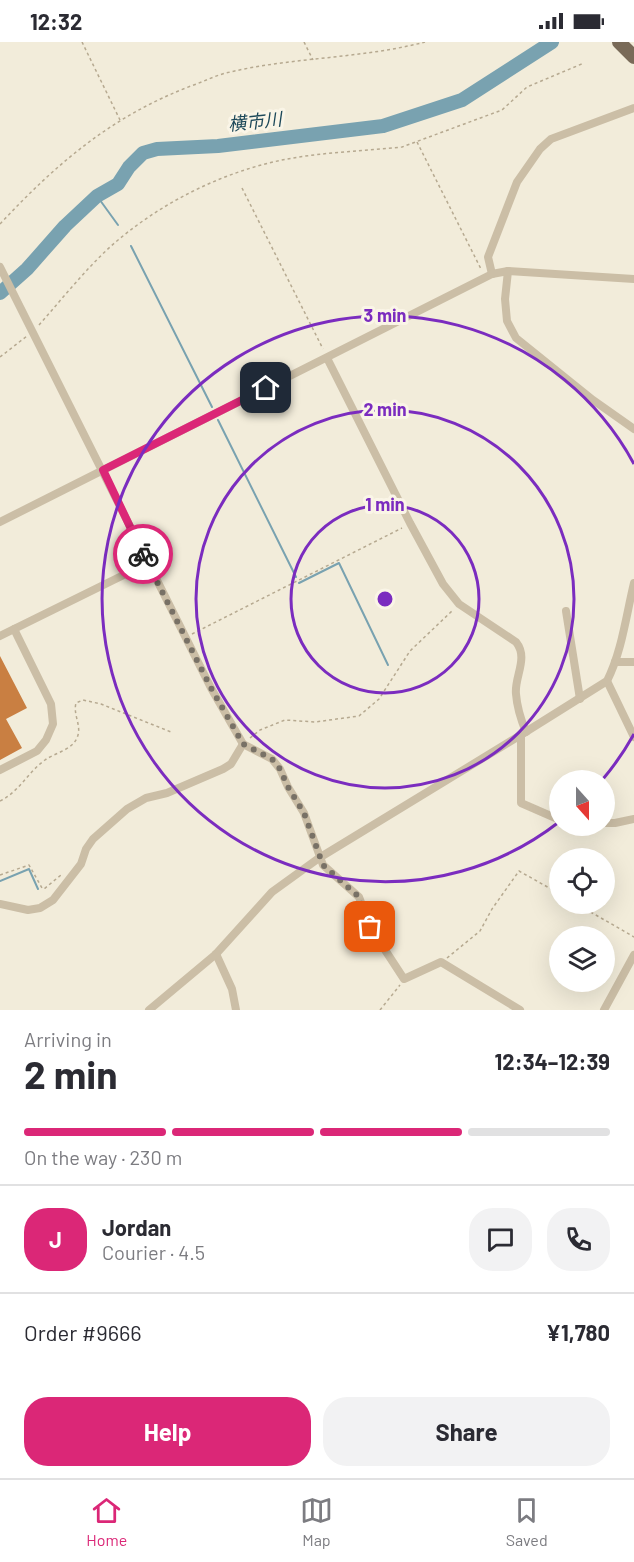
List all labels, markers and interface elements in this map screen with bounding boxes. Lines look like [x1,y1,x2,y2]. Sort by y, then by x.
text: 12:32 [30,8,82,34]
water label: 横市川 [227,107,285,135]
text: 3 min [364,304,406,326]
pin [240,362,291,413]
icon: home [249,371,282,404]
text: 2 min [363,398,407,420]
text: 1 min [365,493,405,515]
courier [113,524,173,584]
icon: bike [127,538,160,571]
centre of rings [375,589,395,609]
north arrow [549,770,615,836]
map controls [549,770,615,992]
button: locate [549,848,615,914]
pin [344,901,395,952]
icon: bag [353,910,386,943]
button: layers [549,926,615,992]
text: Arriving in [24,1027,112,1051]
text: 12:34–12:39 [495,1048,610,1074]
text: 2 min [24,1050,117,1097]
text: On the way · 230 m [24,1145,182,1169]
button: chat [469,1208,532,1271]
button: phone [547,1208,610,1271]
text: Jordan [102,1214,171,1240]
text: J [49,1226,62,1252]
text: Courier · 4.5 [102,1240,205,1264]
text: Order #9666 [24,1319,142,1345]
text: ¥1,780 [546,1319,610,1345]
button: Help [24,1397,311,1466]
button: Share [323,1397,610,1466]
tab: Home [86,1494,127,1549]
tab: Map [300,1494,333,1549]
tab: Saved [506,1494,548,1549]

